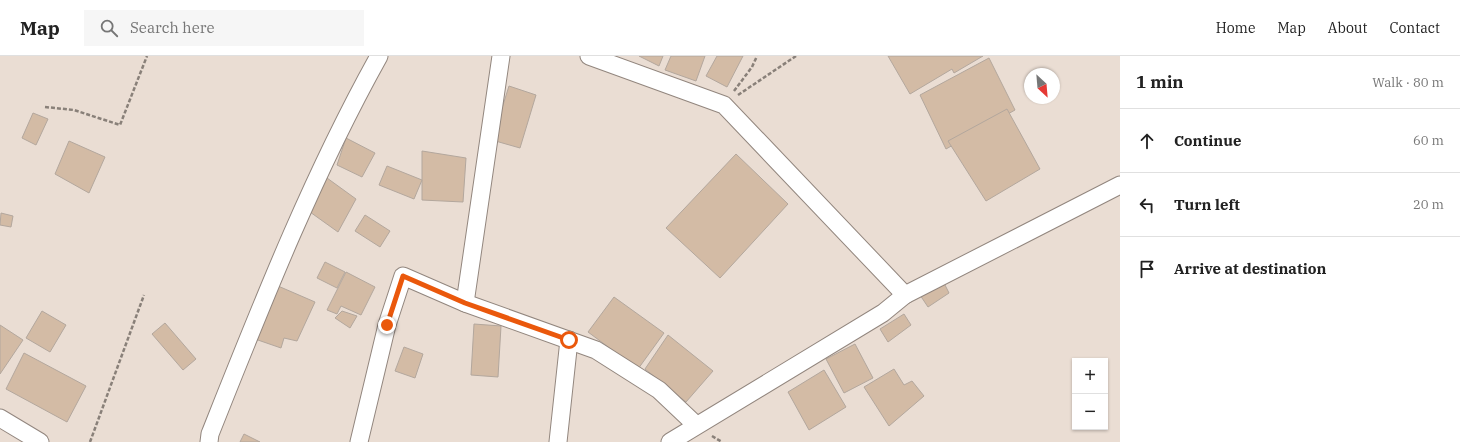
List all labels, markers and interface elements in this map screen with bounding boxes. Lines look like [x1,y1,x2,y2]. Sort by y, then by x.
search box [84,10,364,46]
text: Map [20,16,60,40]
icon: search [98,17,120,39]
text: Search here [130,18,214,37]
text: Home [1216,19,1255,37]
text: Map [1277,19,1306,37]
text: About [1328,19,1367,37]
text: Contact [1389,19,1440,37]
north arrow [1024,68,1060,104]
text: 1 min [1136,71,1184,93]
text: Walk · 80 m [1372,74,1444,91]
icon: ahead [1136,130,1158,152]
text: Continue [1174,131,1241,150]
text: 60 m [1413,132,1444,149]
icon: left [1136,194,1158,216]
text: Turn left [1174,195,1240,214]
text: 20 m [1413,196,1444,213]
icon: arrive [1136,258,1158,280]
text: Arrive at destination [1174,259,1326,278]
route end [378,316,396,334]
route start [560,331,578,349]
map controls [1072,358,1108,430]
button: + [1072,358,1108,394]
button: − [1072,394,1108,430]

